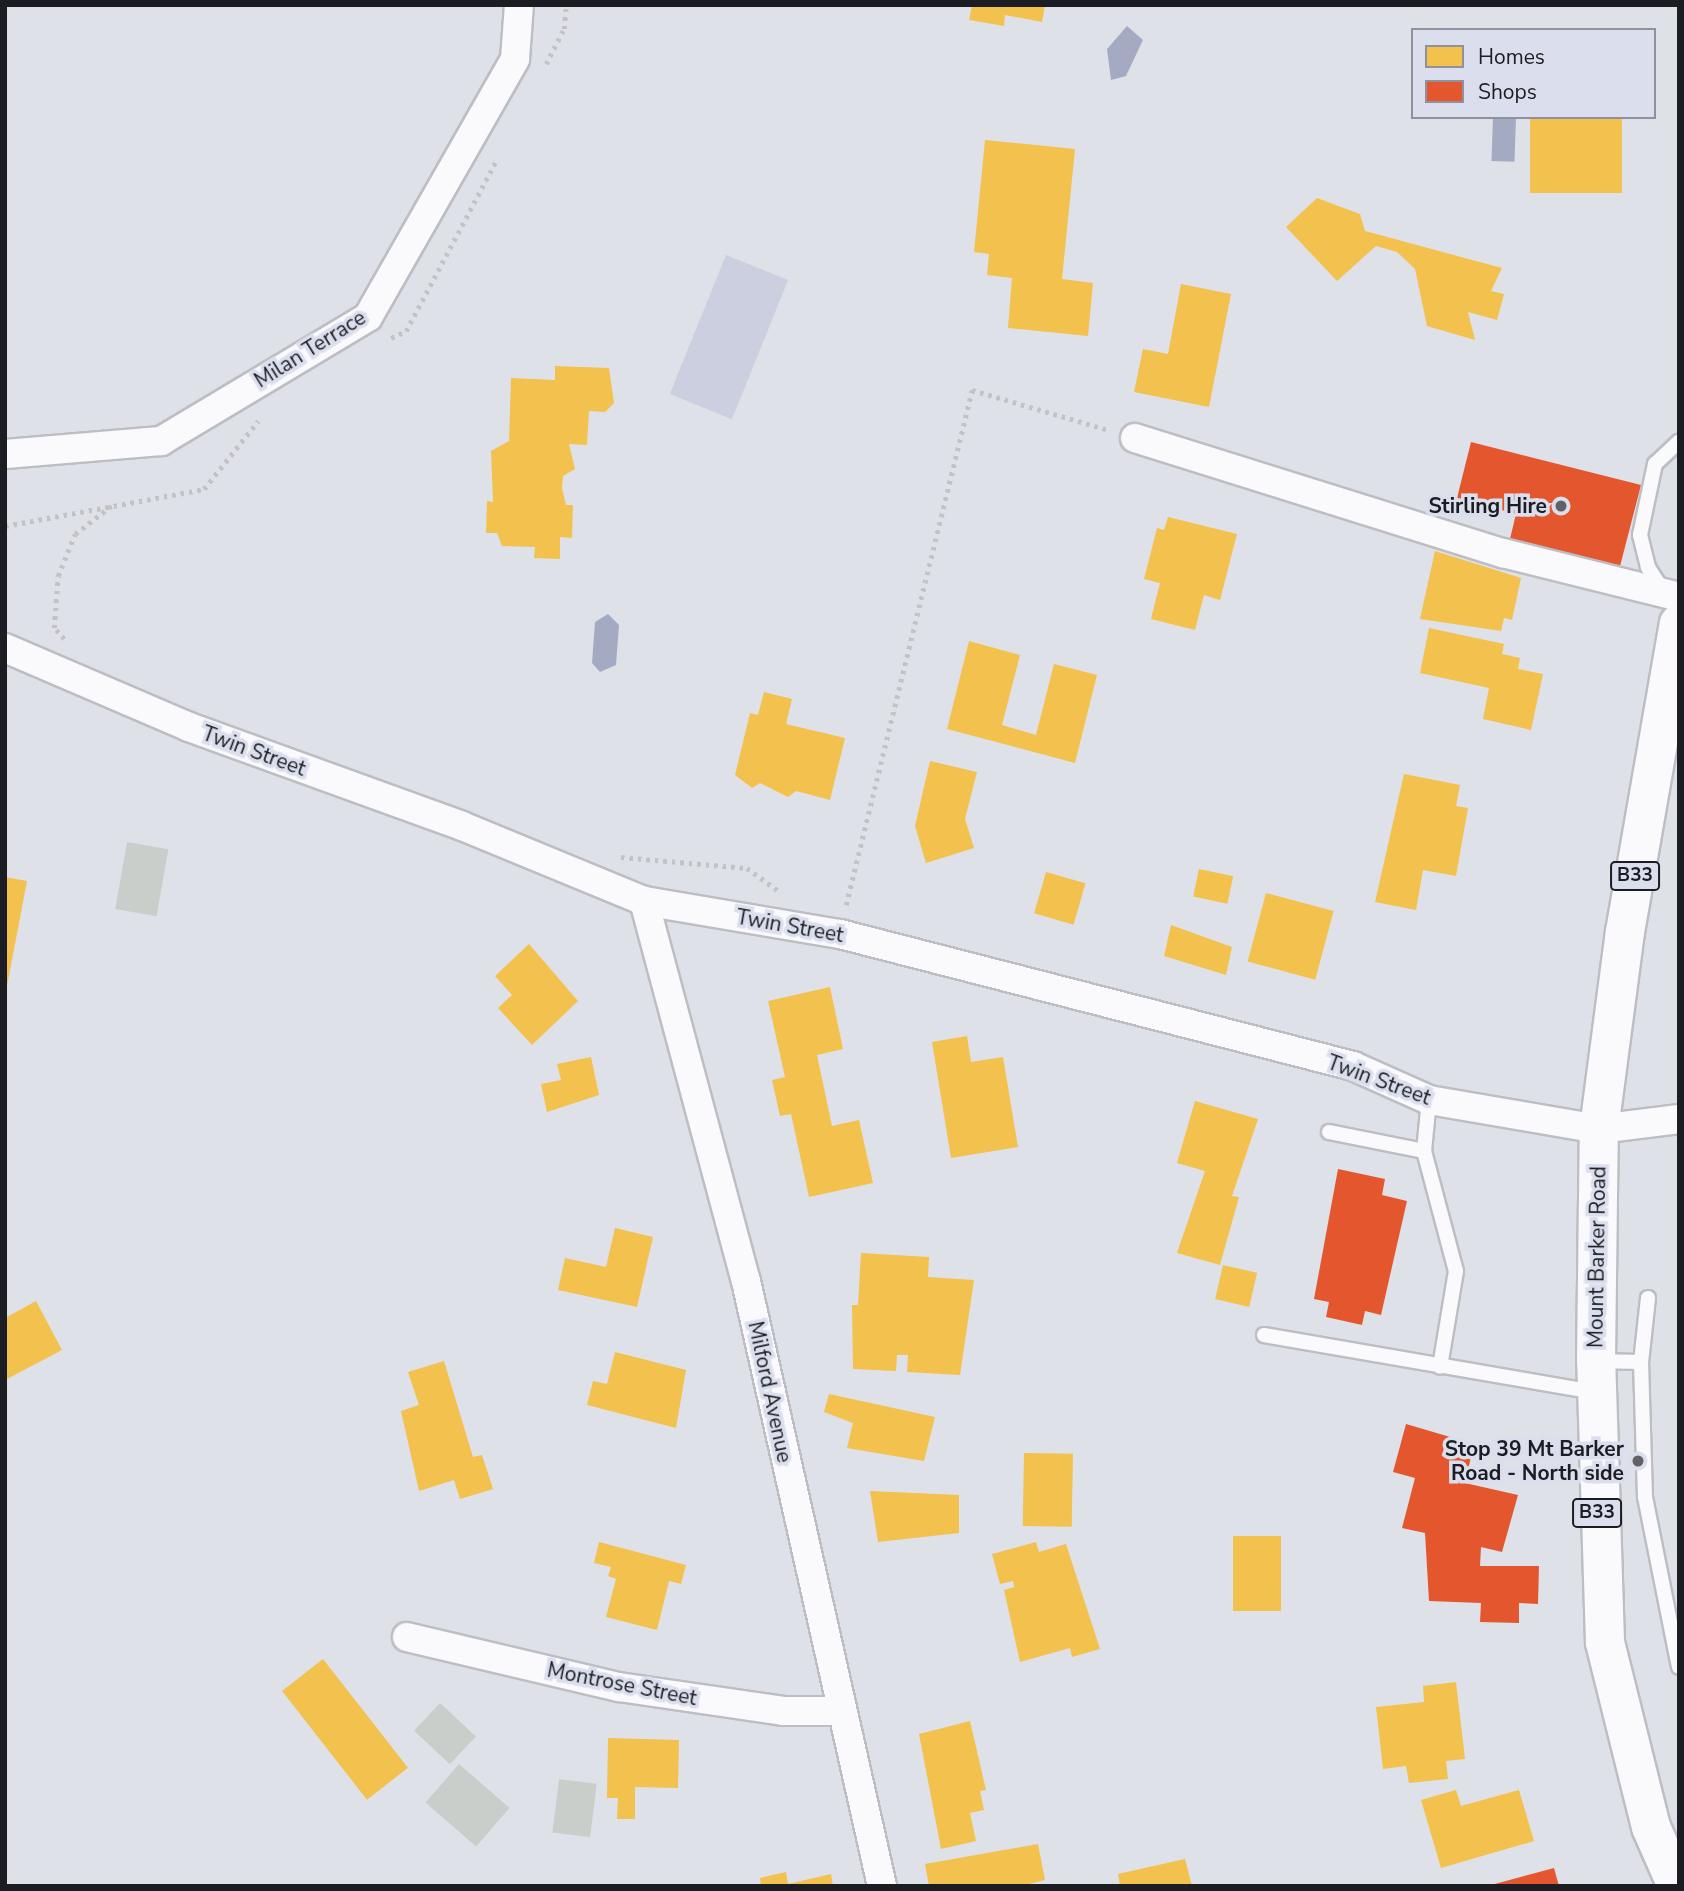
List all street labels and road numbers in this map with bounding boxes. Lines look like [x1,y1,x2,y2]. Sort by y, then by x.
street label: Milan Terrace [250,305,370,393]
street label: Twin Street [199,721,309,781]
road number: B33 [1609,860,1661,891]
street label: Twin Street [734,904,846,948]
street label: Twin Street [1324,1050,1434,1110]
street label: Mount Barker Road [1583,1166,1611,1348]
street label: Milford Avenue [743,1319,797,1465]
road number: B33 [1571,1498,1623,1528]
street label: Montrose Street [545,1657,699,1711]

